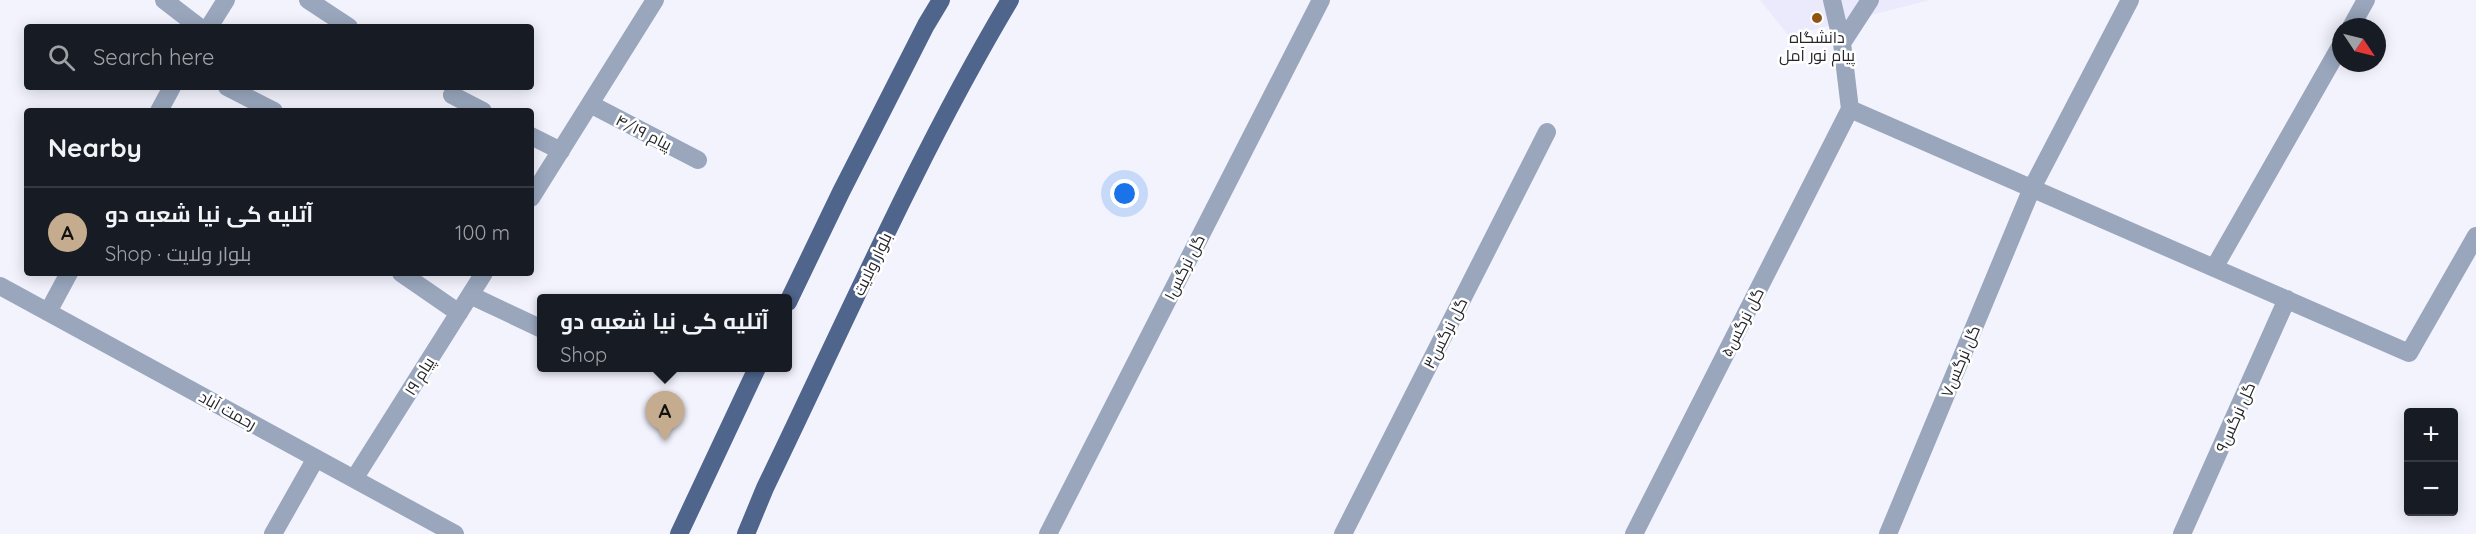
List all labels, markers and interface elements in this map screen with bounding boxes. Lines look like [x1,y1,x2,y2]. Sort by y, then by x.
marker: دانشگاه پیام نور آمل [1810,11,1824,25]
north arrow [2332,18,2386,72]
search box [24,24,534,90]
place label: دانشگاه پیام نور آمل [1779,27,1856,67]
icon: search [45,41,78,74]
text: Search here [93,43,214,71]
street label: پیام ۴/۱۹ [612,109,676,157]
text: Nearby [48,131,142,164]
your location [1110,179,1139,208]
text: آتلیه کی نیا شعبه دو [105,200,313,228]
text: A [61,220,74,245]
text: 100 m [455,220,510,245]
street label: بلوار ولایت [848,229,896,299]
street label: گل نرگس۱ [1159,231,1210,304]
text: Shop · بلوار ولایت [105,241,251,266]
street label: گل نرگس۵ [1716,284,1769,360]
popup [537,294,792,372]
street label: گل نرگس۳ [1419,294,1472,372]
text: آتلیه کی نیا شعبه دو [560,307,769,335]
street label: گل نرگس۷ [1936,322,1985,400]
text: Shop [560,342,607,367]
street label: پیام ۱۹ [400,353,441,400]
street label: گل نرگس۹ [2211,379,2260,456]
street label: رحمت آباد [196,386,260,434]
pin: A [646,392,684,441]
map controls [2404,408,2458,516]
button: + [2404,408,2458,462]
button: − [2404,462,2458,516]

